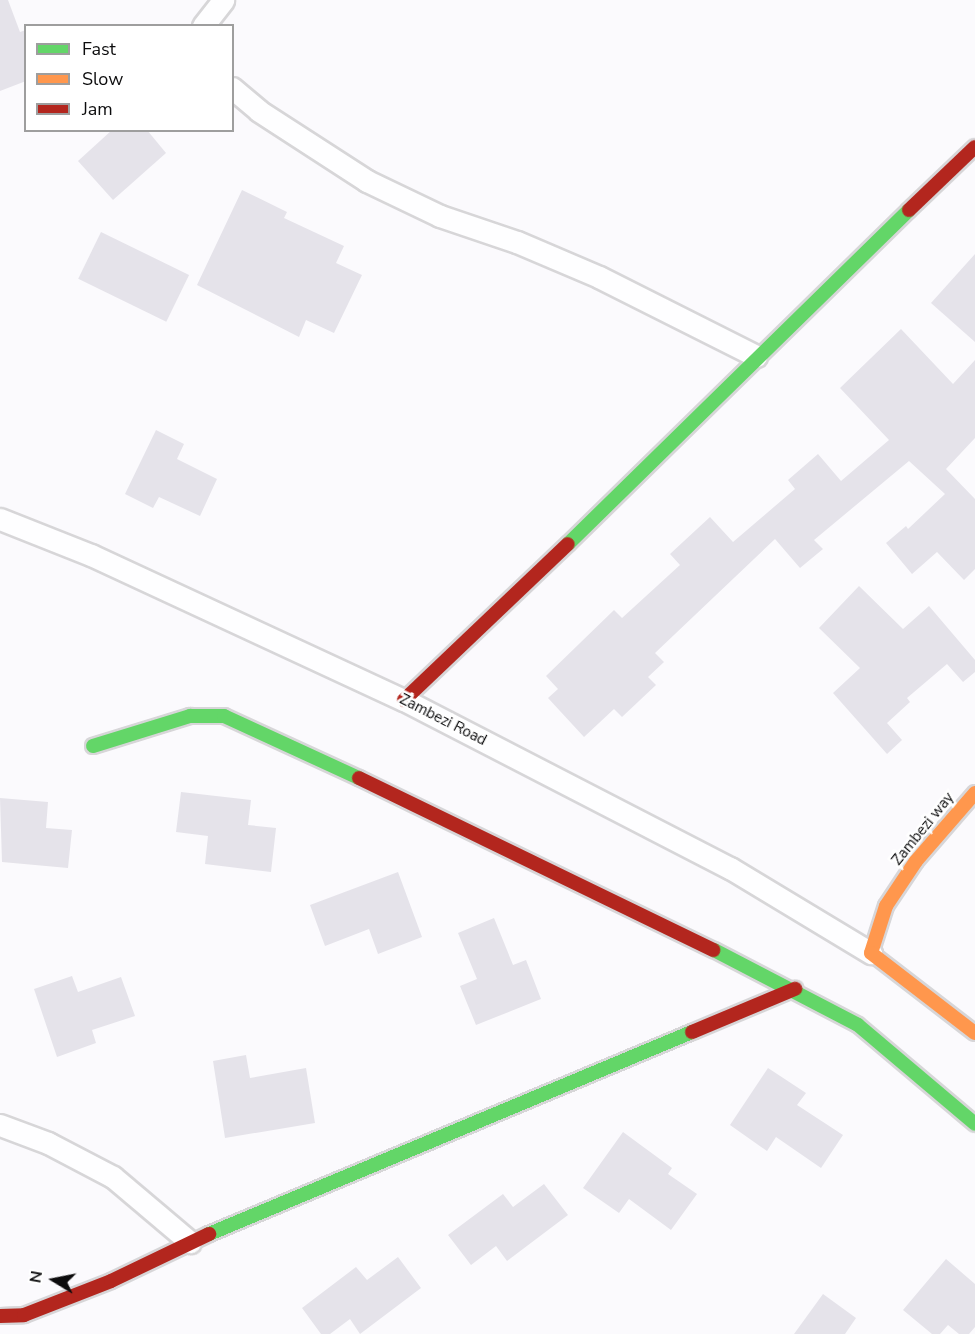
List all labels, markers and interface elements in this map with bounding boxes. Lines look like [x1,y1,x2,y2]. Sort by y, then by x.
legend [24,24,234,132]
text: Fast [82,37,116,61]
text: Slow [82,67,123,91]
text: Jam [82,97,113,121]
street label: Zambezi Road [396,690,490,750]
street label: Zambezi way [888,789,958,869]
north arrow [24,1250,84,1310]
text: N [24,1269,48,1285]

